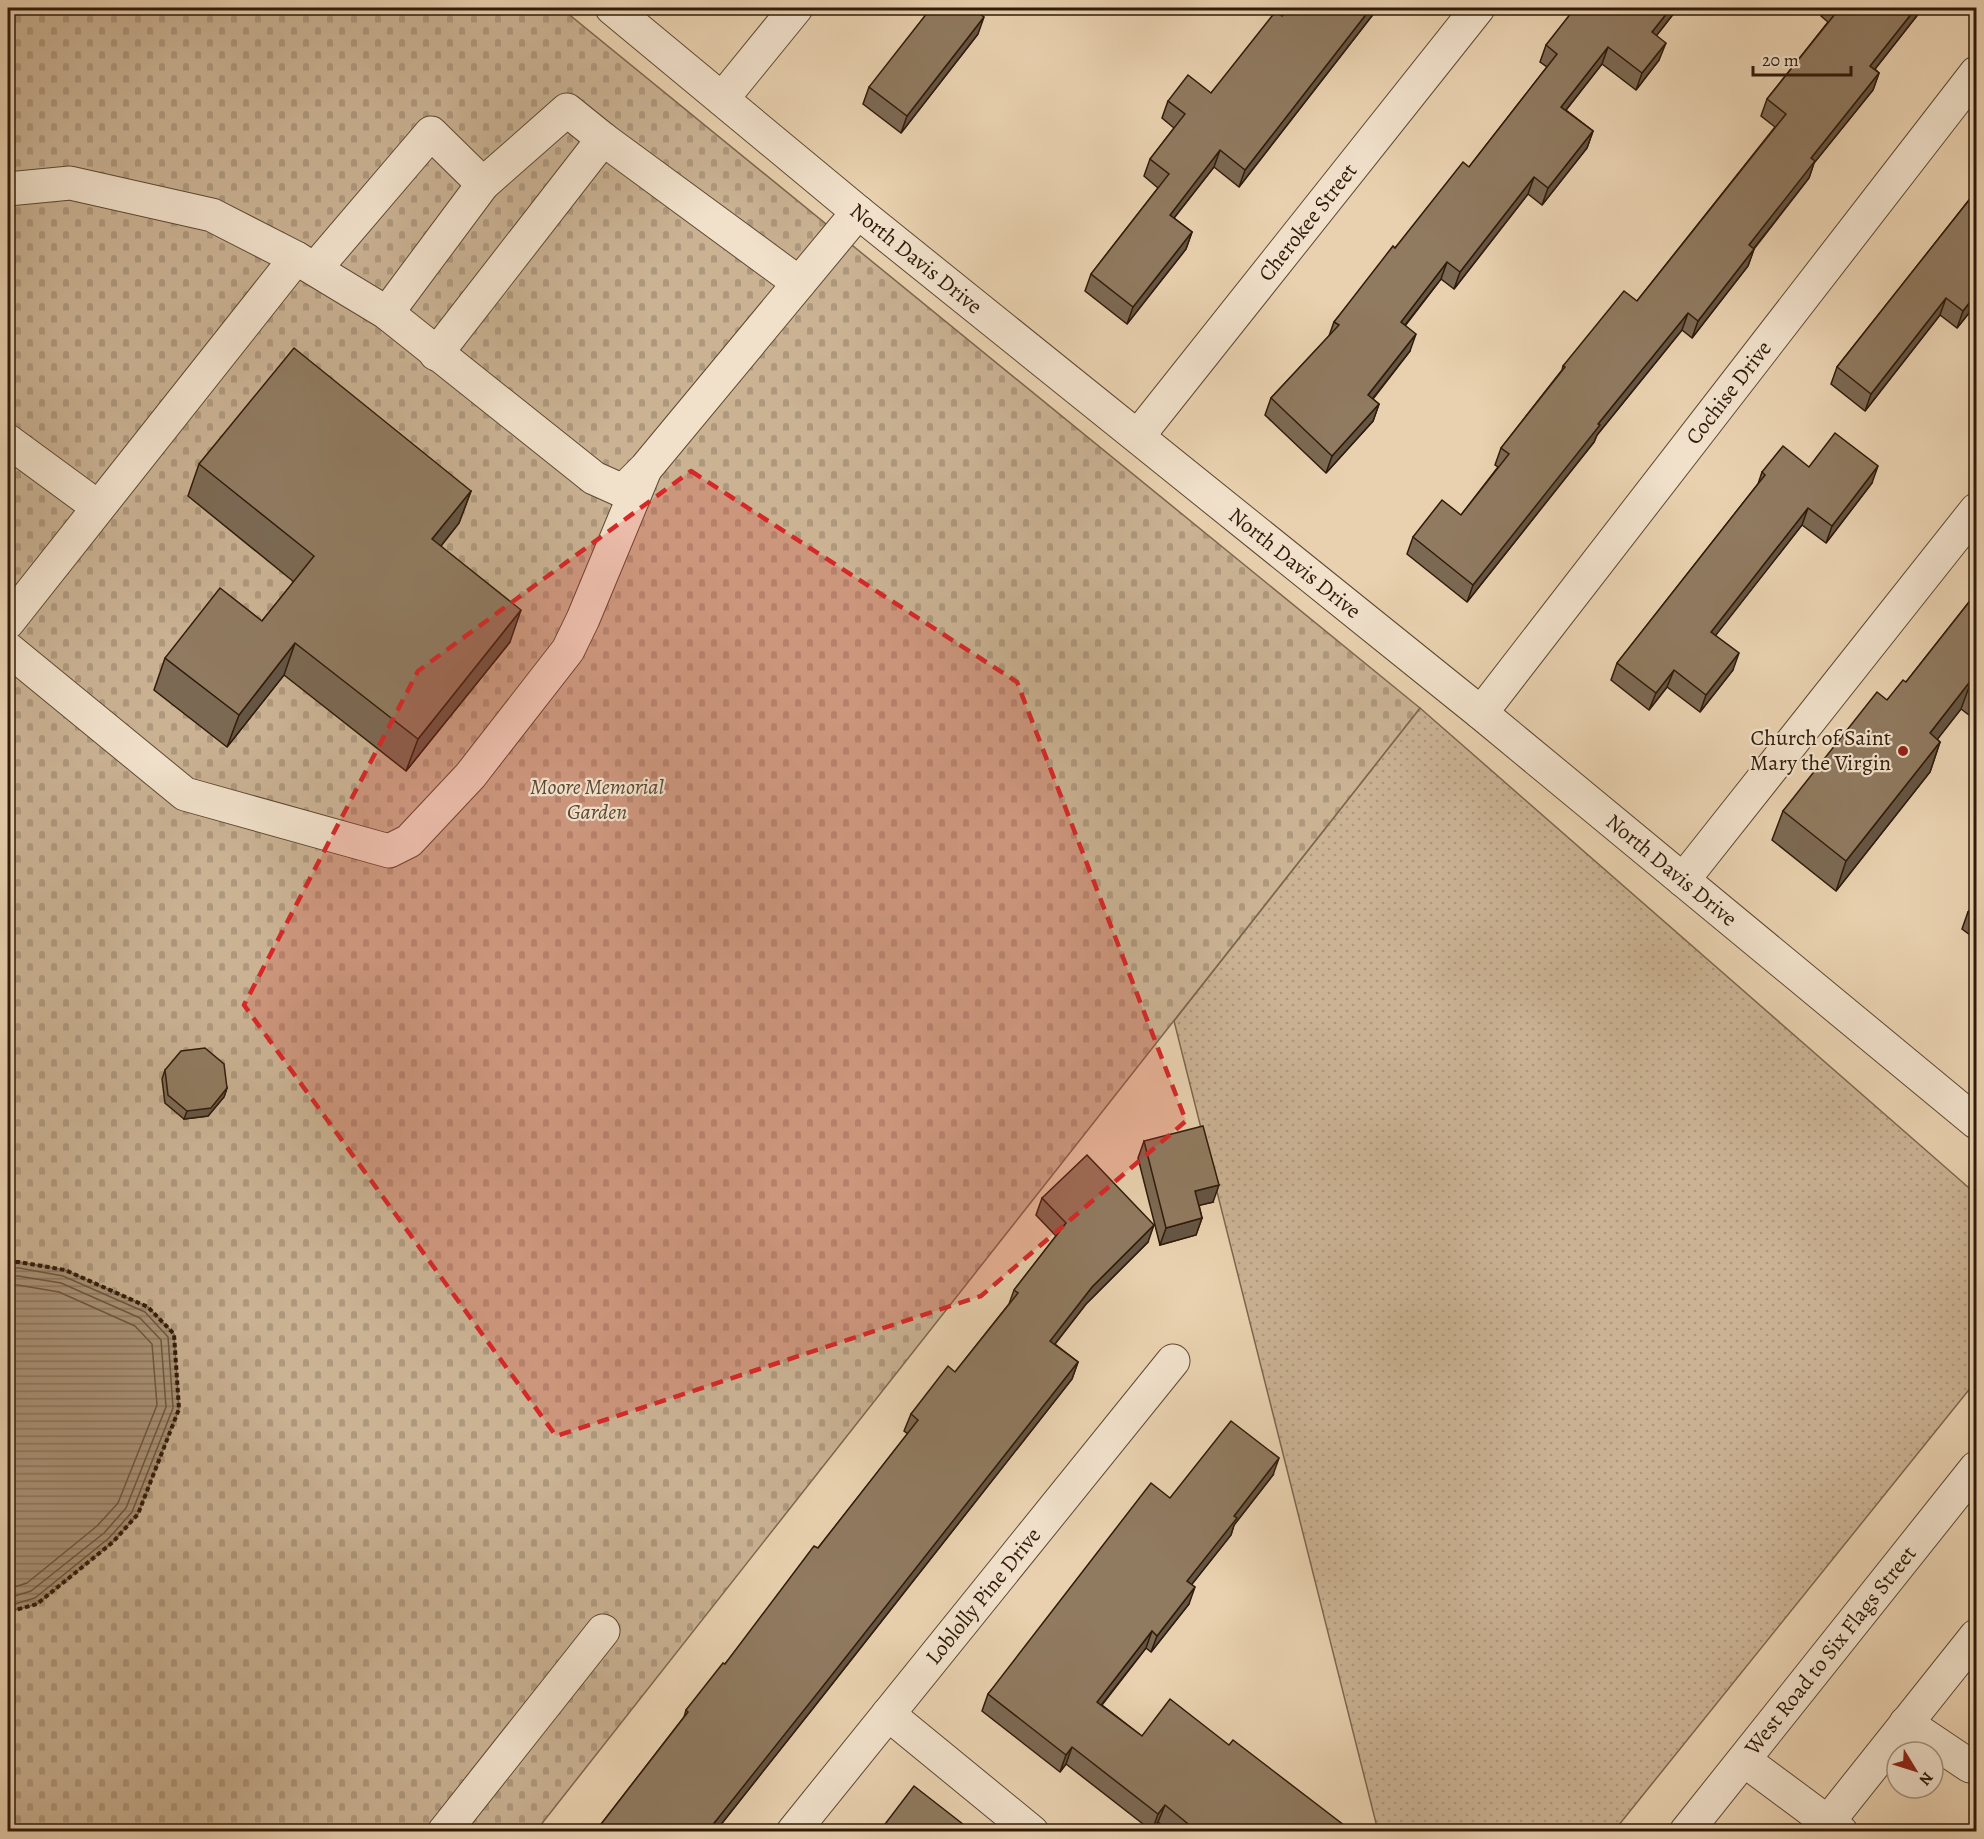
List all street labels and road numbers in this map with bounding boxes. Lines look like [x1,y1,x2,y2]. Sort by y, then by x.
street label: Cherokee Street [1251,157,1364,288]
street label: North Davis Drive [843,196,989,321]
street label: Cochise Drive [1679,334,1779,451]
street label: North Davis Drive [1222,501,1367,626]
street label: North Davis Drive [1599,807,1743,934]
street label: Loblolly Pine Drive [919,1521,1048,1671]
street label: West Road to Six Flags Street [1737,1540,1923,1762]

